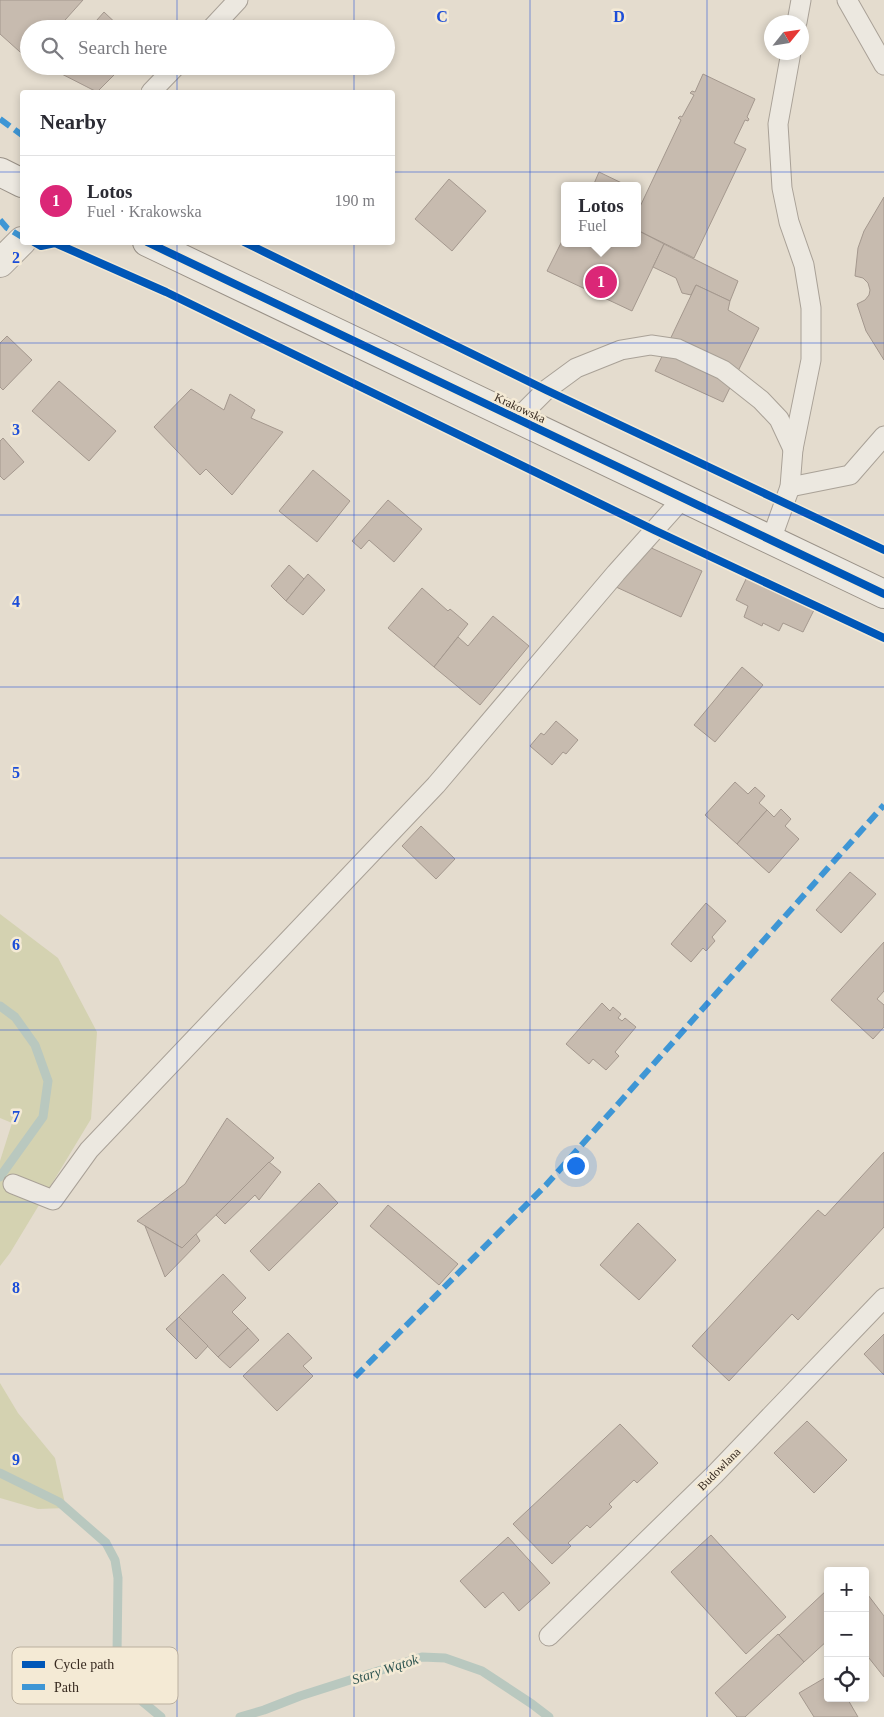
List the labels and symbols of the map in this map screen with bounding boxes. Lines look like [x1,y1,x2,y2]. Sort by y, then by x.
text: C [436,8,448,25]
text: D [613,8,625,25]
north arrow [764,15,809,60]
text: 2 [12,249,20,266]
pin: 1 [585,263,617,301]
street label: Krakowska [492,390,548,426]
text: 3 [12,421,20,438]
text: 4 [12,593,20,610]
text: 5 [12,764,20,781]
text: 6 [12,936,20,953]
text: 7 [12,1108,20,1125]
your location [563,1153,589,1179]
text: 8 [12,1279,20,1296]
street label: Budowlana [695,1444,744,1493]
text: 9 [12,1451,20,1468]
legend [12,1647,178,1704]
water label: Stary Wątok [350,1651,421,1687]
text: Cycle path [54,1657,114,1672]
text: Path [54,1680,79,1695]

